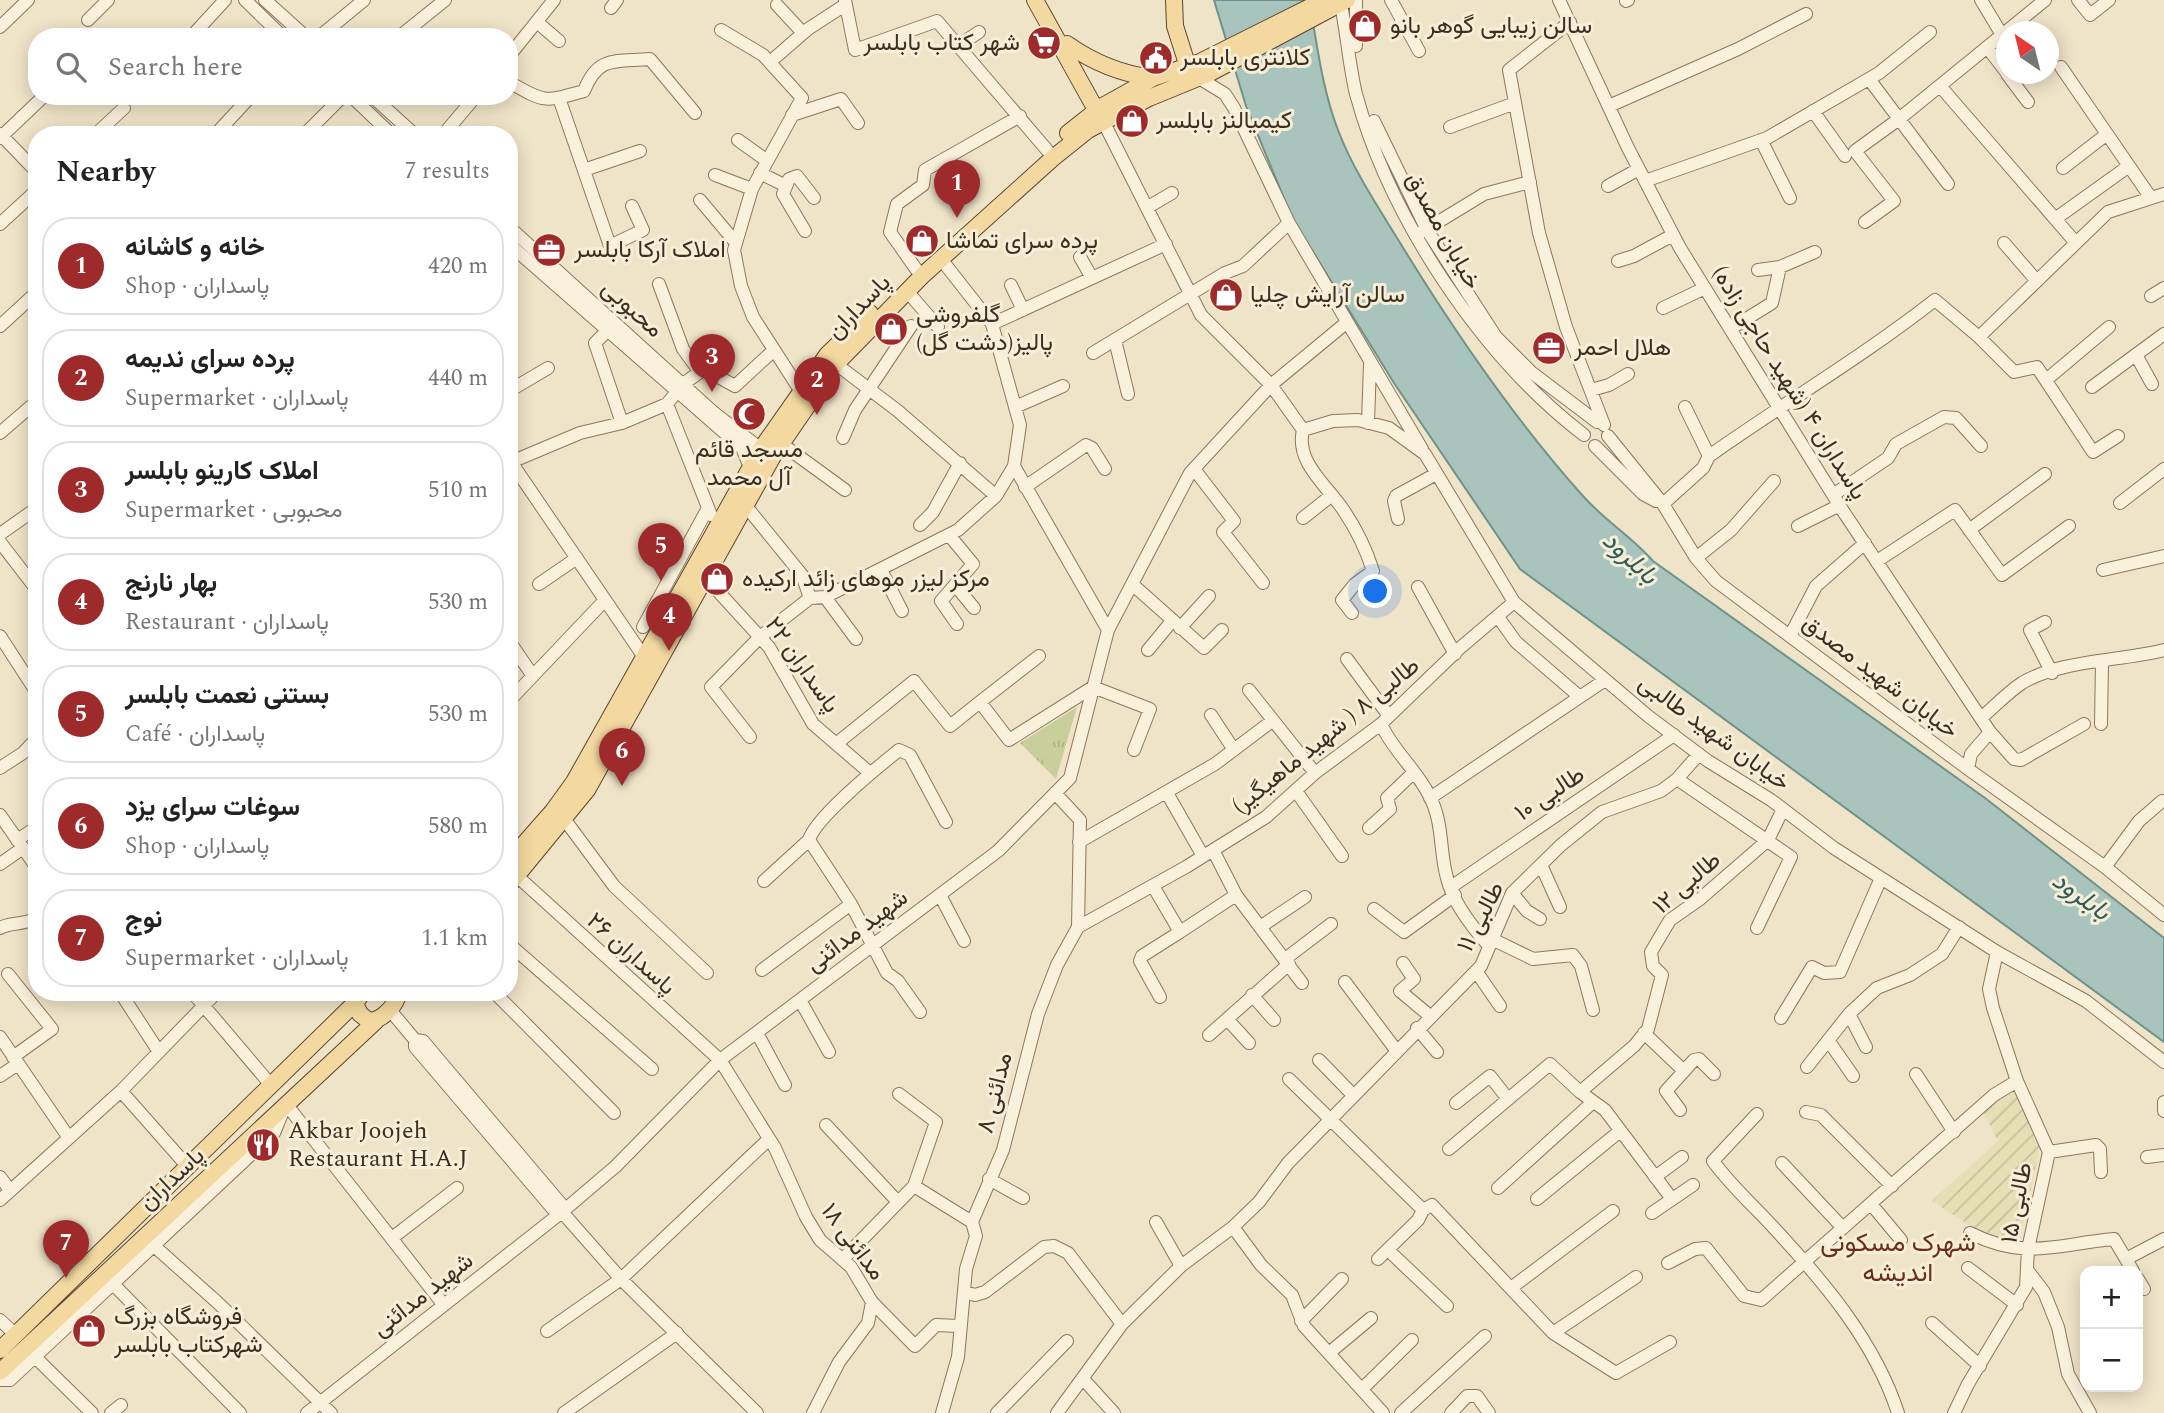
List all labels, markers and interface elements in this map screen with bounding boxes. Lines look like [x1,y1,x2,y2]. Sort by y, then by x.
shop icon: سالن زیبایی گوهر بانو [1346,7,1384,45]
place label: سالن زیبایی گوهر بانو [1390,8,1592,44]
north arrow [1996,21,2059,84]
supermarket icon: شهر کتاب بابلسر [1025,24,1063,62]
place label: شهر کتاب بابلسر [862,25,1020,61]
search box [28,28,518,105]
public building icon: کلانتری بابلسر [1137,39,1175,77]
place label: کلانتری بابلسر [1179,40,1310,76]
text: Search here [108,47,243,87]
icon: search [52,48,90,86]
shop icon: کیمیالنز بابلسر [1113,102,1151,140]
place label: کیمیالنز بابلسر [1155,103,1292,139]
text: Nearby [56,149,155,195]
text: 7 results [405,154,490,189]
pin: 1 [934,160,980,218]
street label: خیابان مصدق [1396,166,1490,296]
shop icon: پرده سرای تماشا [903,222,941,260]
place label: پرده سرای تماشا [946,223,1098,259]
text: خانه و کاشانه [125,227,265,267]
office icon: املاک آرکا بابلسر [530,231,568,269]
place label: املاک آرکا بابلسر [573,232,726,268]
text: 1 [75,249,87,284]
text: 420 m [428,249,488,284]
street label: پاسداران ۴ (شهید حاجی زاده) [1702,259,1876,507]
street label: پاسداران [818,266,900,348]
text: Shop · پاسداران [125,269,269,304]
street label: محبوبی [593,271,671,347]
shop icon: سالن آرایش چلیا [1207,276,1245,314]
place label: سالن آرایش چلیا [1250,277,1405,313]
place label: گلفروشی پالیز(دشت گل) [916,297,1053,361]
shop icon: گلفروشی پالیز(دشت گل) [872,310,910,348]
office icon: هلال احمر [1530,329,1568,367]
place label: هلال احمر [1573,330,1671,366]
pin: 3 [689,334,735,392]
text: پرده سرای ندیمه [125,339,295,379]
pin: 2 [794,357,840,415]
text: 2 [75,361,87,396]
text: 440 m [428,361,488,396]
text: Supermarket · پاسداران [125,381,349,416]
mosque icon: مسجد قائم آل محمد [730,395,768,433]
place label: مسجد قائم آل محمد [695,432,803,496]
text: املاک کارینو بابلسر [125,451,319,491]
text: 3 [75,473,87,508]
text: 510 m [428,473,488,508]
text: Supermarket · محبوبی [125,493,342,528]
water label: بابلرود [1593,522,1668,595]
pin: 5 [638,523,684,581]
shop icon: مرکز لیزر موهای زائد ارکیده [698,560,736,598]
place label: مرکز لیزر موهای زائد ارکیده [742,561,990,597]
text: بهار نارنج [125,563,217,603]
your location [1358,574,1392,608]
text: 4 [75,585,87,620]
text: 530 m [428,585,488,620]
pin: 4 [646,593,692,651]
text: Restaurant · پاسداران [125,605,329,640]
street label: خیابان شهید مصدق [1794,606,1966,748]
street label: پاسداران ۲۲ [756,609,848,721]
street label: طالبی ۸ ( شهید ماهیگیر) [1224,649,1428,823]
street label: خیابان شهید طالبی [1631,666,1797,800]
text: بستنی نعمت بابلسر [125,675,329,715]
text: 5 [75,697,87,732]
text: 530 m [428,697,488,732]
text: Café · پاسداران [125,717,265,752]
pin: 6 [599,728,645,786]
street label: طالبی ۱۰ [1508,757,1592,831]
text: سوغات سرای یزد [125,787,300,827]
text: 6 [75,809,87,844]
text: 580 m [428,809,488,844]
text: Shop · پاسداران [125,829,269,864]
street label: طالبی ۱۲ [1645,843,1729,923]
water label: بابلرود [2043,861,2120,932]
street label: طالبی ۱۱ [1448,875,1514,959]
street label: شهید مدائنی [798,880,916,982]
text: نوج [125,899,162,939]
street label: پاسداران ۲۶ [578,904,684,1004]
text: 7 [75,921,87,956]
text: 1.1 km [421,921,488,956]
text: Supermarket · پاسداران [125,941,349,976]
street label: مدائنی ۸ [968,1049,1022,1137]
place label: Akbar Joojeh Restaurant H.A.J [288,1113,468,1177]
restaurant icon: Akbar Joojeh Restaurant H.A.J [244,1126,282,1164]
street label: پاسداران [131,1139,213,1219]
street label: طالبی ۱۵ [1992,1159,2042,1247]
street label: مدائنی ۱۸ [812,1196,894,1288]
pin: 7 [43,1220,89,1278]
district label: شهرک مسکونی اندیشه [1820,1223,1976,1293]
street label: شهید مدائنی [364,1244,482,1346]
map controls [2080,1266,2143,1392]
button: + [2080,1266,2143,1329]
place label: فروشگاه بزرگ شهرکتاب بابلسر [113,1299,263,1363]
shop icon: فروشگاه بزرگ شهرکتاب بابلسر [70,1312,108,1350]
button: − [2080,1329,2143,1392]

